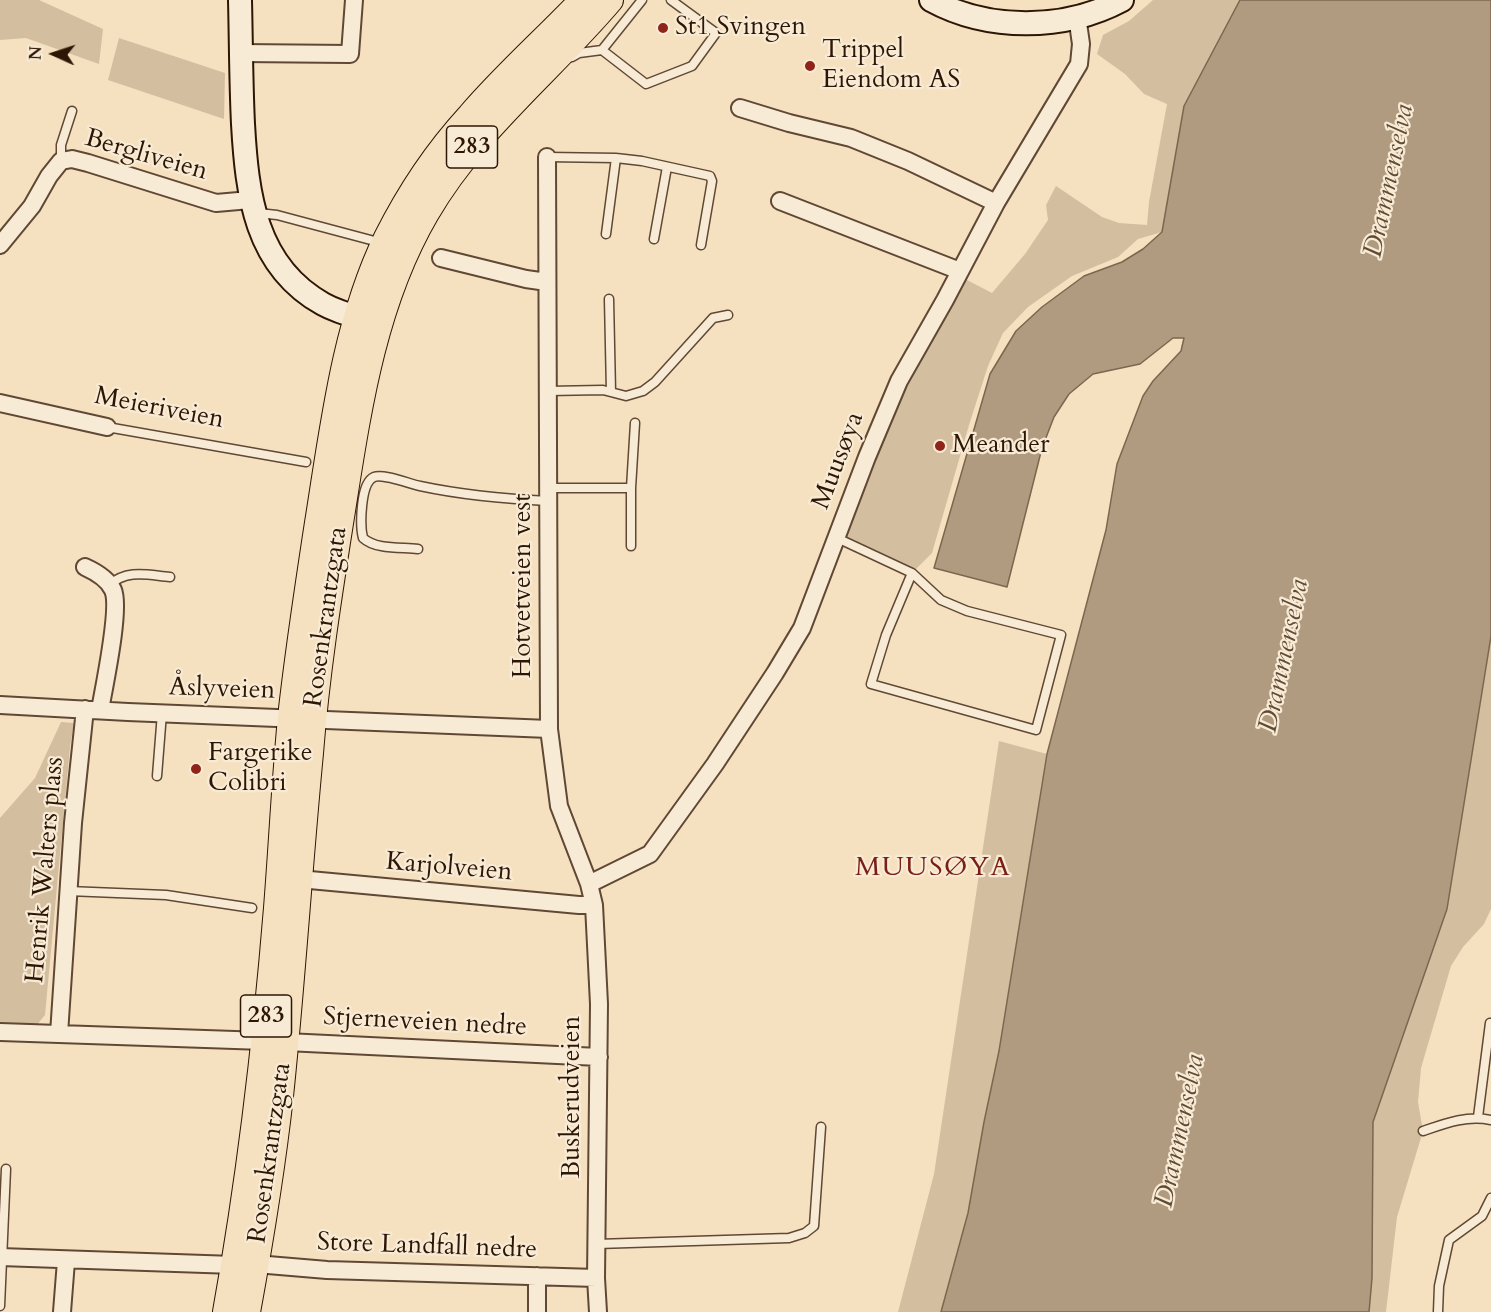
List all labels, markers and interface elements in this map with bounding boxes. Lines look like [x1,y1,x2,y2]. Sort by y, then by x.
place label: St1 Svingen [675,12,806,44]
marker: St1 Svingen [656,21,670,35]
north arrow [24,24,84,84]
place label: Trippel Eiendom AS [822,35,960,96]
text: N [25,46,47,61]
marker: Trippel Eiendom AS [803,59,817,73]
water label: Drammenselva [1358,101,1422,261]
street label: Bergliveien [81,124,211,188]
road number: 283 [446,126,498,168]
street label: Meieriveien [92,381,226,437]
street label: Muusøya [806,408,872,514]
place label: Meander [952,430,1049,462]
marker: Meander [933,439,947,453]
street label: Hotvetveien vest [508,494,540,678]
street label: Rosenkrantzgata [299,525,355,709]
water label: Drammenselva [1253,576,1317,736]
street label: Åslyveien [168,673,276,707]
place label: Fargerike Colibri [208,738,312,800]
street label: Henrik Walters plass [21,756,71,984]
marker: Fargerike Colibri [189,762,203,776]
street label: Karjolveien [384,847,514,889]
district label: MUUSØYA [855,853,1011,885]
road number: 283 [240,995,292,1037]
street label: Stjerneveien nedre [322,1002,528,1044]
street label: Buskerudveien [557,1016,589,1178]
water label: Drammenselva [1149,1051,1213,1211]
street label: Rosenkrantzgata [243,1061,299,1245]
street label: Store Landfall nedre [316,1228,538,1266]

